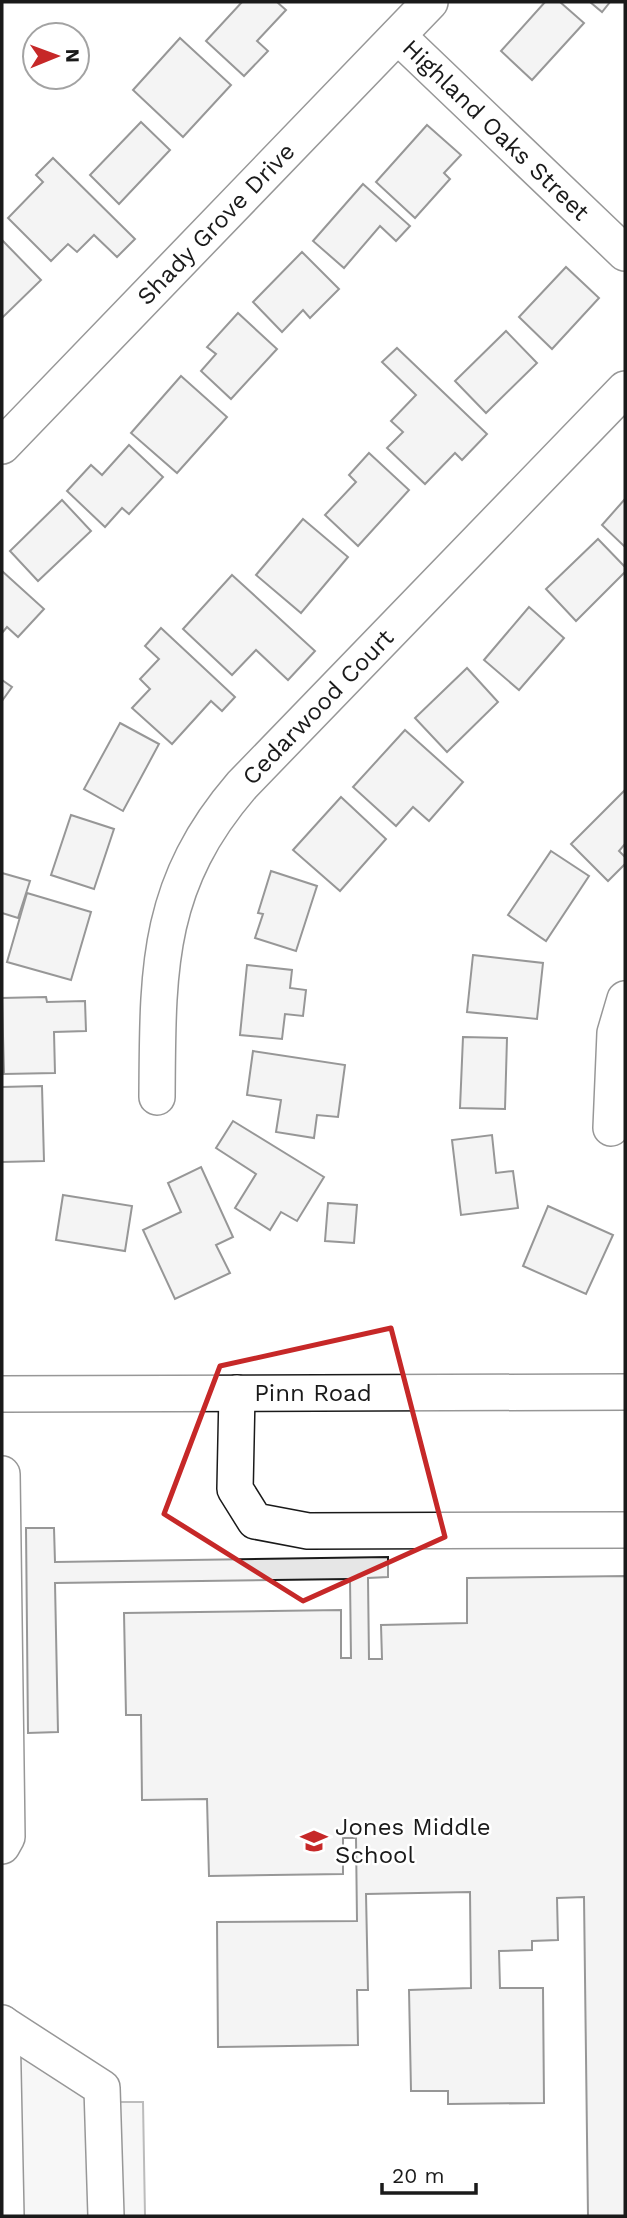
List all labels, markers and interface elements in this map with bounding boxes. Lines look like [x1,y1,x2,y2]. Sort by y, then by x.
north arrow [21,21,91,91]
street label: Highland Oaks Street [397,34,595,226]
text: N [61,48,84,63]
street label: Shady Grove Drive [132,137,300,311]
street label: Cedarwood Court [237,623,399,791]
street label: Pinn Road [254,1379,372,1407]
place label: Jones Middle School [335,1813,491,1869]
school or university icon: Jones Middle School [299,1826,329,1856]
scale bar [382,2152,476,2196]
text: 20 m [392,2163,444,2188]

